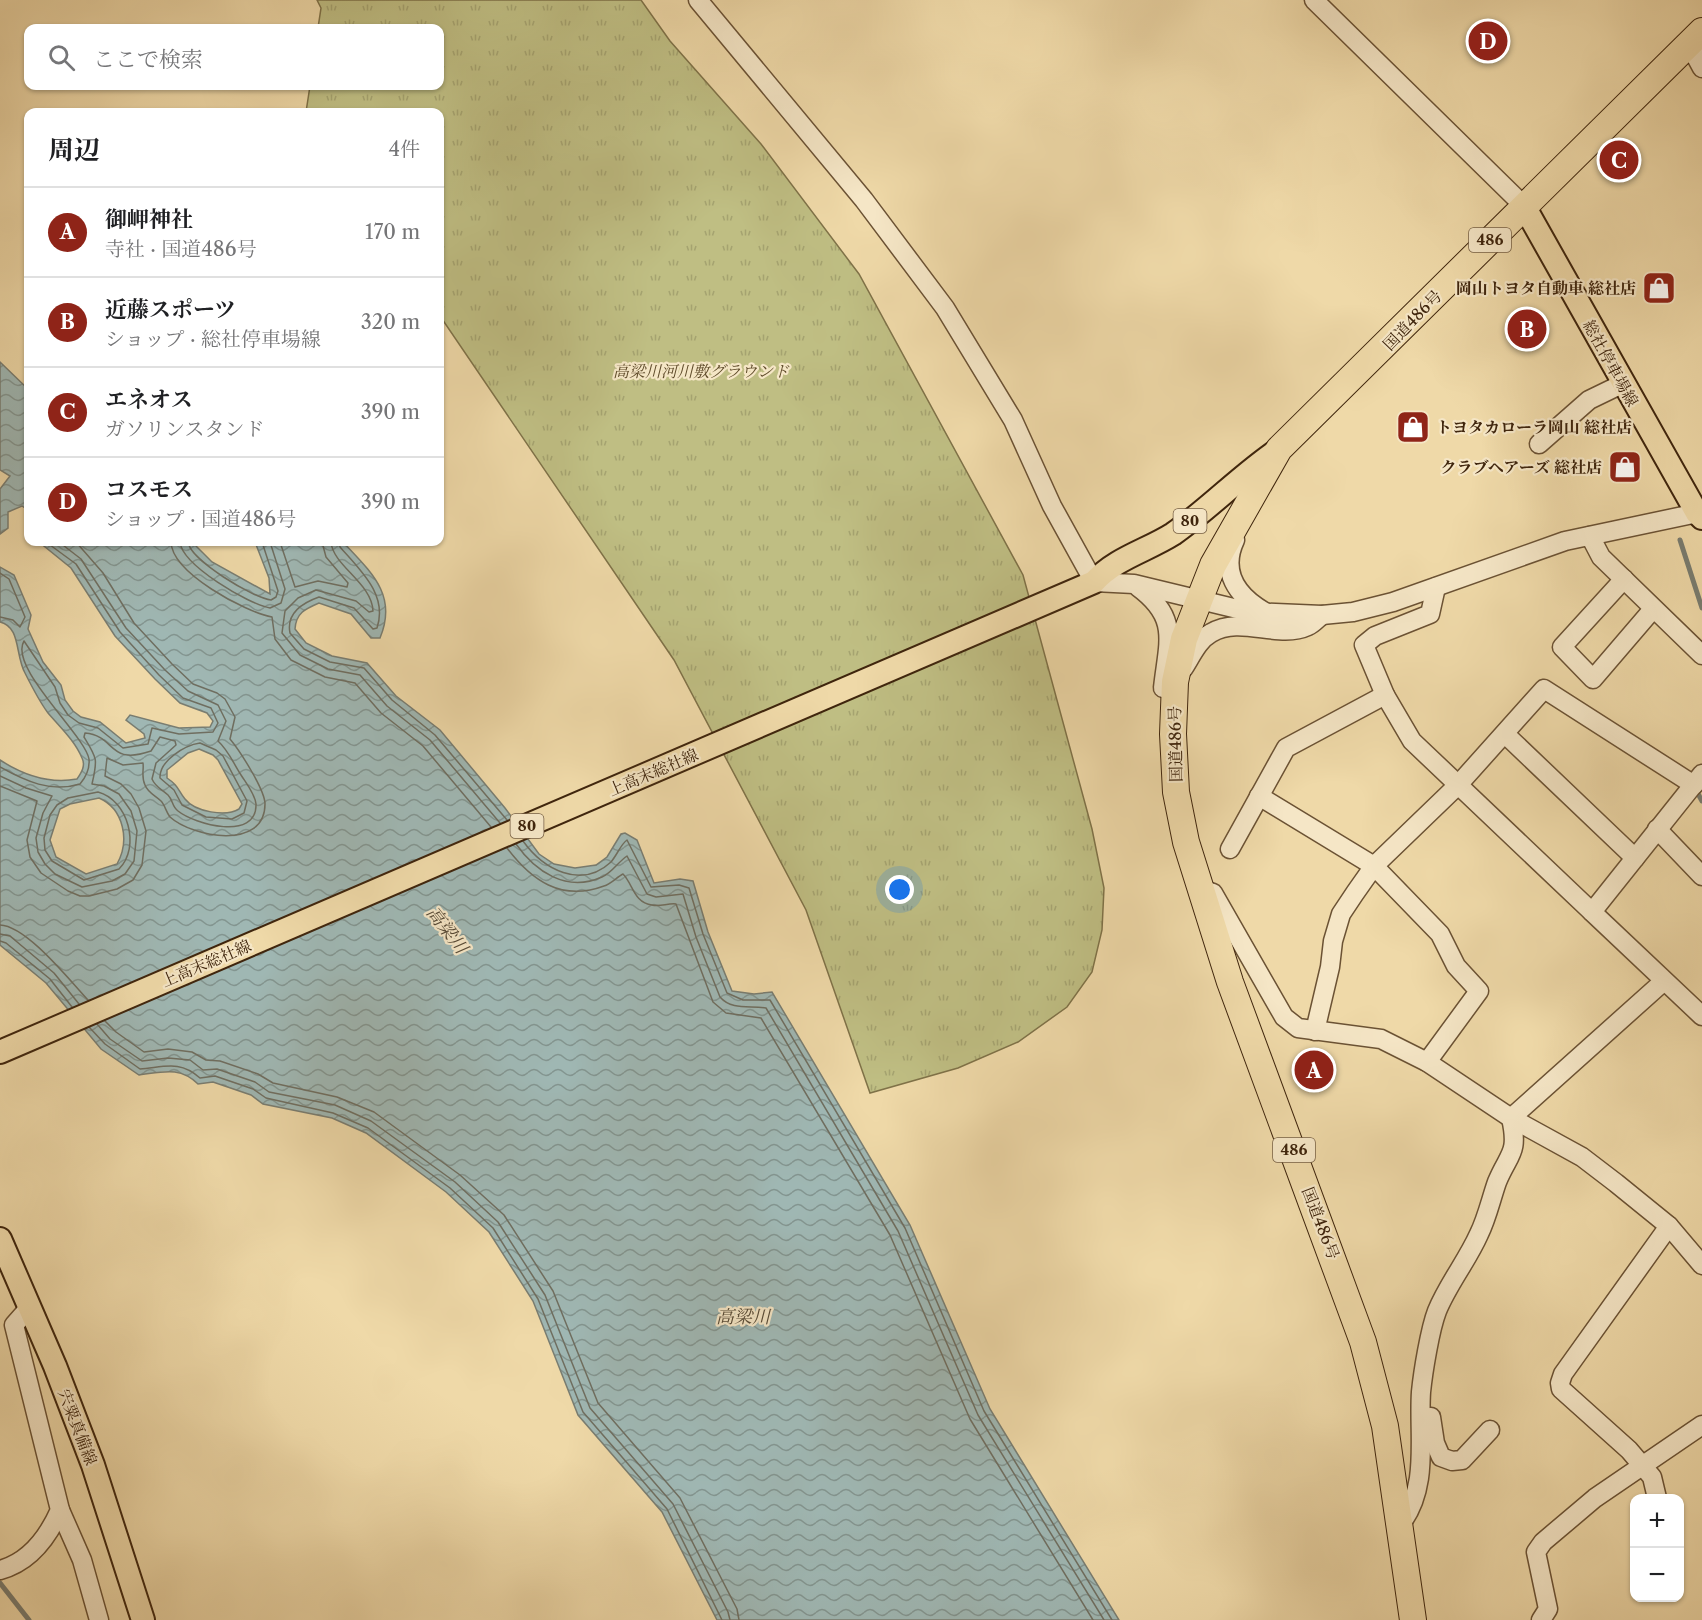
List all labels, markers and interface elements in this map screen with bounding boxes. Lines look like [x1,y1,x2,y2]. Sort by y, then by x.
pin: D [1468,18,1508,63]
search box [24,24,444,90]
icon: search [45,41,78,74]
text: ここで検索 [93,46,203,73]
text: 周辺 [48,134,100,166]
text: 4件 [388,137,420,161]
pin: C [1600,138,1638,182]
text: 御岬神社 [105,206,193,233]
text: A [60,220,75,244]
text: 170 m [365,220,420,244]
road number: 486 [1469,228,1511,252]
text: 寺社 · 国道486号 [105,237,256,261]
shop icon: 岡山トヨタ自動車 総社店 [1641,270,1677,306]
place label: 岡山トヨタ自動車 総社店 [1456,278,1636,298]
street label: 国道486号 [1378,286,1446,354]
text: 近藤スポーツ [105,296,236,323]
pin: B [1508,306,1546,352]
text: B [60,310,75,334]
text: 320 m [361,310,420,334]
street label: 総社停車場線 [1579,316,1643,410]
text: ショップ · 総社停車場線 [105,327,321,351]
park label: 高梁川河川敷グラウンド [613,361,790,381]
text: エネオス [105,386,193,413]
text: C [59,400,76,424]
text: 390 m [361,400,420,424]
shop icon: トヨタカローラ岡山 総社店 [1395,409,1431,445]
text: ガソリンスタンド [105,417,264,441]
place label: トヨタカローラ岡山 総社店 [1436,417,1632,437]
shop icon: クラブヘアーズ 総社店 [1607,449,1643,485]
place label: クラブヘアーズ 総社店 [1440,457,1602,477]
text: コスモス [105,476,193,503]
text: D [59,490,76,514]
text: 390 m [361,490,420,514]
text: ショップ · 国道486号 [105,507,296,531]
road number: 80 [1174,509,1206,533]
street label: 国道486号 [1164,706,1186,782]
street label: 上高末総社線 [605,744,701,800]
road number: 80 [510,814,544,838]
your location [885,875,914,904]
water label: 高梁川 [422,902,474,960]
street label: 上高末総社線 [158,935,254,991]
pin: A [1294,1048,1334,1092]
road number: 486 [1273,1138,1315,1162]
street label: 国道486号 [1298,1184,1344,1262]
water label: 高梁川 [716,1306,772,1328]
street label: 宍粟真備線 [54,1386,102,1468]
map controls [1630,1494,1684,1602]
button: + [1630,1494,1684,1548]
button: − [1630,1548,1684,1602]

